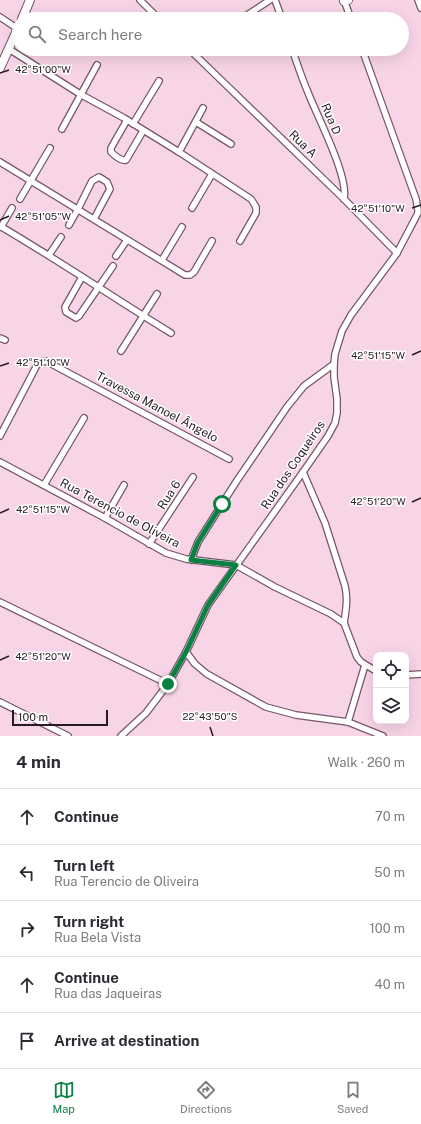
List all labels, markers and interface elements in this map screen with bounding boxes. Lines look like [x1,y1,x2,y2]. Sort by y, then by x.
search box [12,12,409,56]
icon: search [26,23,48,45]
text: Search here [58,26,142,43]
text: 42°51'00"W [15,63,71,75]
street label: Rua D [318,101,344,137]
street label: Rua A [286,127,320,161]
text: 42°51'10"W [351,202,405,214]
text: 42°51'05"W [15,210,72,222]
text: 42°51'15"W [351,349,406,361]
text: 42°51'10"W [16,356,70,368]
street label: Travessa Manoel Ângelo [94,369,220,445]
street label: Rua dos Coqueiros [258,418,328,512]
street label: Rua Terencio de Oliveira [58,475,182,551]
street label: Rua 6 [154,478,184,512]
route start [213,495,231,513]
text: 42°51'20"W [350,495,406,507]
text: 42°51'15"W [16,503,71,515]
text: 42°51'20"W [15,650,71,662]
map controls [373,652,409,724]
button: locate [373,652,409,688]
route end [159,675,177,693]
button: layers [373,688,409,724]
scale bar [12,708,108,727]
text: 22°43'50"S [182,710,238,722]
text: 100 m [18,711,48,723]
text: 4 min [16,752,61,772]
text: Walk · 260 m [327,755,405,770]
icon: ahead [16,806,38,828]
text: Continue [54,808,119,825]
text: 70 m [375,809,405,824]
text: Turn left [54,857,115,874]
icon: left [16,862,38,884]
text: 50 m [374,865,405,880]
text: Rua Terencio de Oliveira [54,874,199,889]
text: Turn right [54,913,124,930]
icon: right [16,918,38,940]
text: 100 m [369,921,405,936]
text: Rua Bela Vista [54,930,141,945]
text: Continue [54,969,119,986]
icon: ahead [16,974,38,996]
text: 40 m [374,977,405,992]
text: Rua das Jaqueiras [54,986,162,1001]
icon: arrive [16,1030,38,1052]
text: Arrive at destination [54,1032,199,1049]
tab: Map [53,1079,75,1115]
tab: Directions [180,1079,232,1115]
tab: Saved [337,1079,368,1115]

